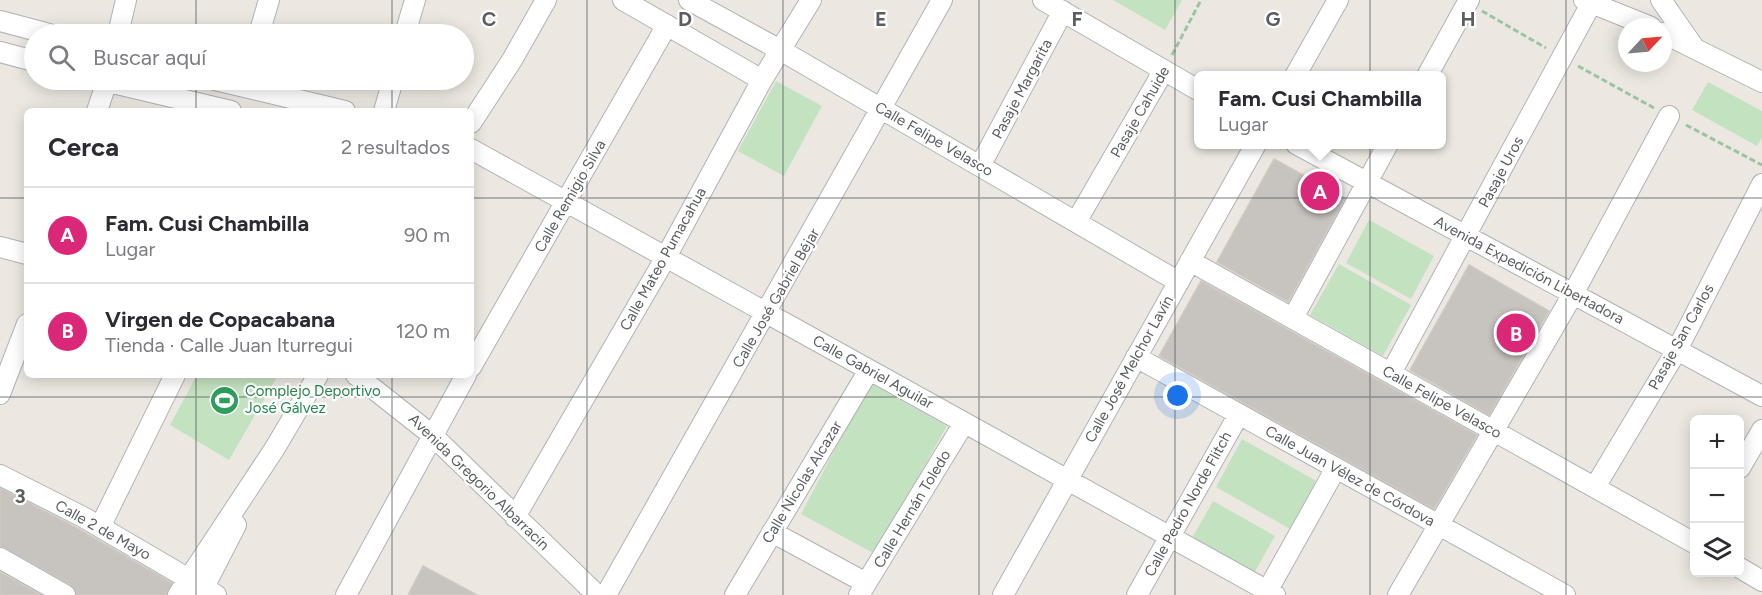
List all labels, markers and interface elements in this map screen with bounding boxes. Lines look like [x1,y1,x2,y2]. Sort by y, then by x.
text: C [482,7,496,31]
text: D [678,7,692,31]
text: E [875,7,887,31]
text: F [1071,7,1083,31]
text: G [1266,7,1281,31]
text: H [1461,7,1476,31]
north arrow [1618,18,1672,72]
search box [24,24,474,90]
street label: Pasaje Margarita [988,36,1056,142]
icon: search [45,41,78,74]
text: Buscar aquí [93,44,206,71]
street label: Pasaje Cahuide [1107,63,1173,161]
popup [1194,71,1446,149]
text: Fam. Cusi Chambilla [1218,85,1422,112]
street label: Calle Felipe Velasco [872,98,997,180]
text: Lugar [1218,112,1268,136]
text: Cerca [48,131,119,163]
street label: Pasaje Uros [1475,133,1527,211]
text: 2 resultados [341,135,450,159]
street label: Calle Remigio Silva [531,137,609,255]
pin: A [1300,168,1340,213]
street label: Calle Mateo Pumacahua [616,184,710,334]
text: Fam. Cusi Chambilla [105,210,309,237]
street label: Avenida Expedición Libertadora [1431,212,1627,328]
text: A [60,223,75,247]
text: 90 m [404,223,450,247]
street label: Calle José Gabriel Béjar [729,225,823,371]
text: Lugar [105,237,155,261]
street label: Pasaje San Carlos [1644,281,1718,393]
street label: Calle José Melchor Lavín [1081,292,1177,446]
text: Virgen de Copacabana [105,306,335,333]
pin: B [1496,310,1536,356]
text: B [61,319,74,343]
text: 120 m [396,319,450,343]
street label: Calle Gabriel Aguilar [809,331,937,413]
text: Tienda · Calle Juan Iturregui [105,333,353,357]
street label: Calle Felipe Velasco [1379,362,1505,442]
your location [1163,381,1192,410]
place label: Complejo Deportivo José Gálvez [245,382,381,417]
sports icon: Complejo Deportivo José Gálvez [208,384,240,416]
street label: Avenida Gregorio Albarracín [405,410,553,554]
map controls [1690,415,1744,577]
button: + [1690,415,1744,469]
street label: Calle Nicolas Alcazar [758,417,846,547]
street label: Calle Juan Vélez de Córdova [1262,422,1438,530]
street label: Calle Pedro Norde Flitch [1141,428,1235,580]
street label: Calle Hernán Toledo [870,446,955,571]
button: − [1690,469,1744,523]
text: 3 [14,484,26,508]
street label: Calle 2 de Mayo [52,496,154,564]
button: layers [1690,523,1744,577]

